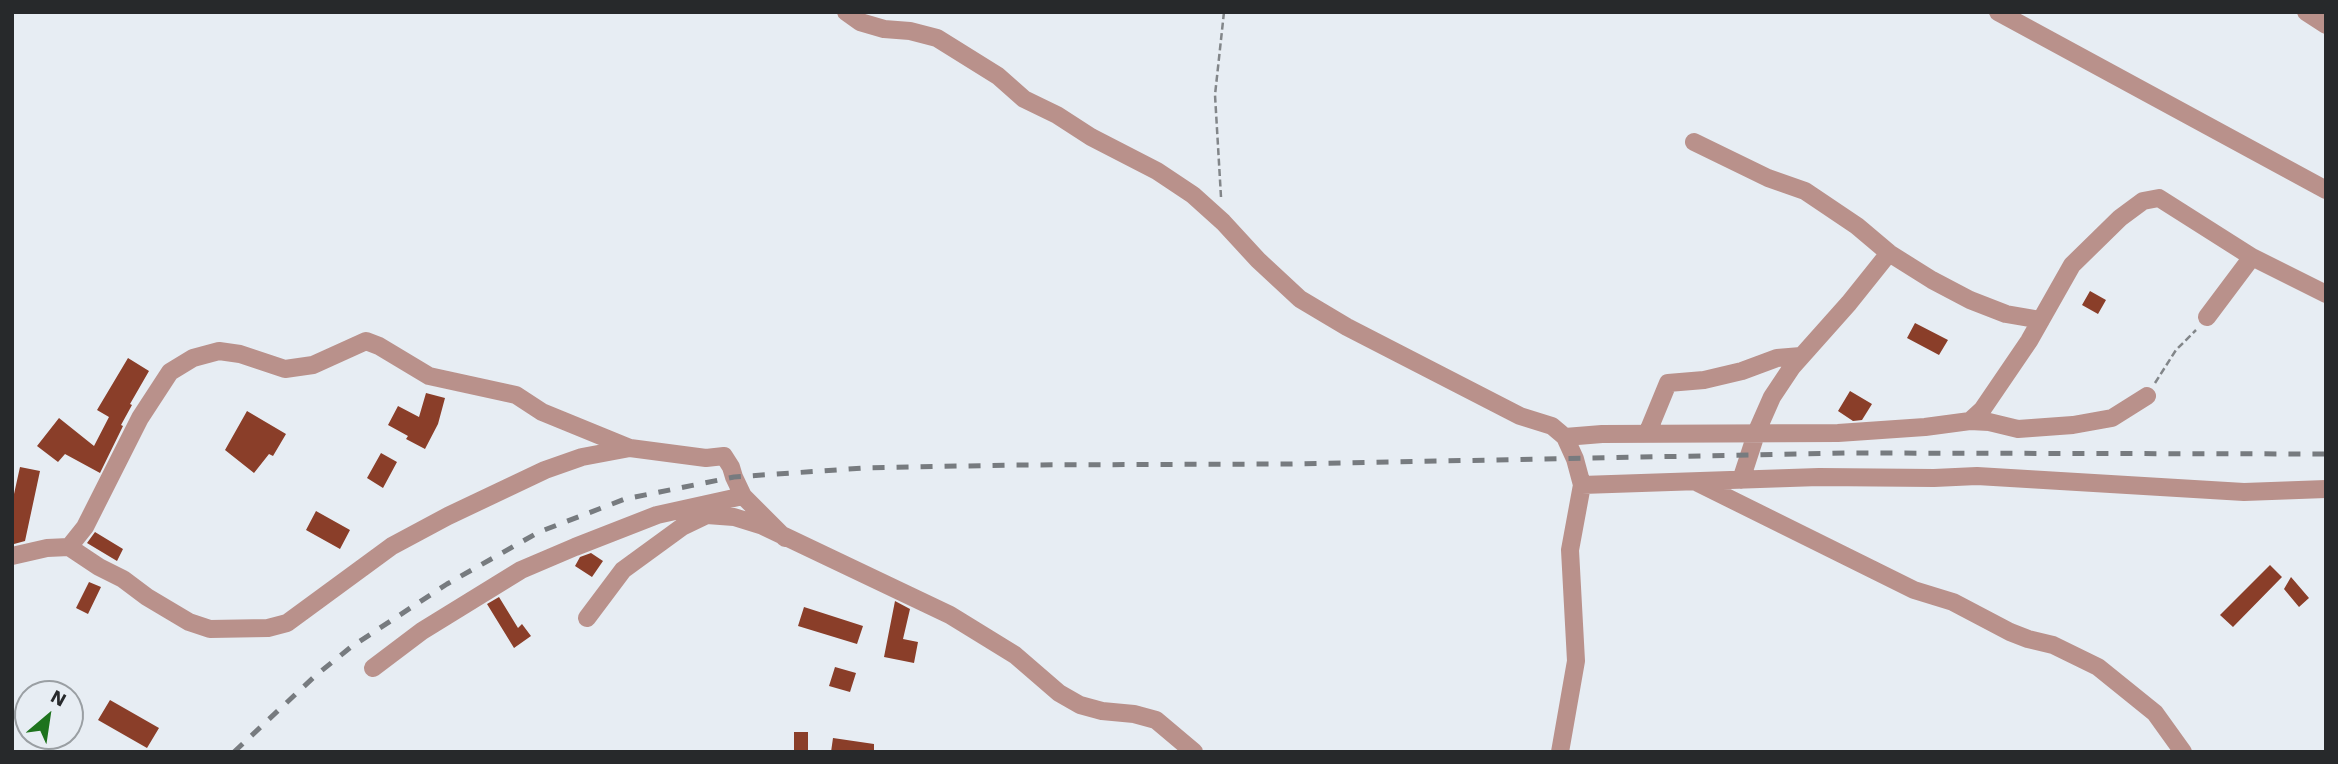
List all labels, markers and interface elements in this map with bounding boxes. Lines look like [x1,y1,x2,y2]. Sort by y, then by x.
north arrow [14,680,84,750]
text: N [47,684,70,711]

